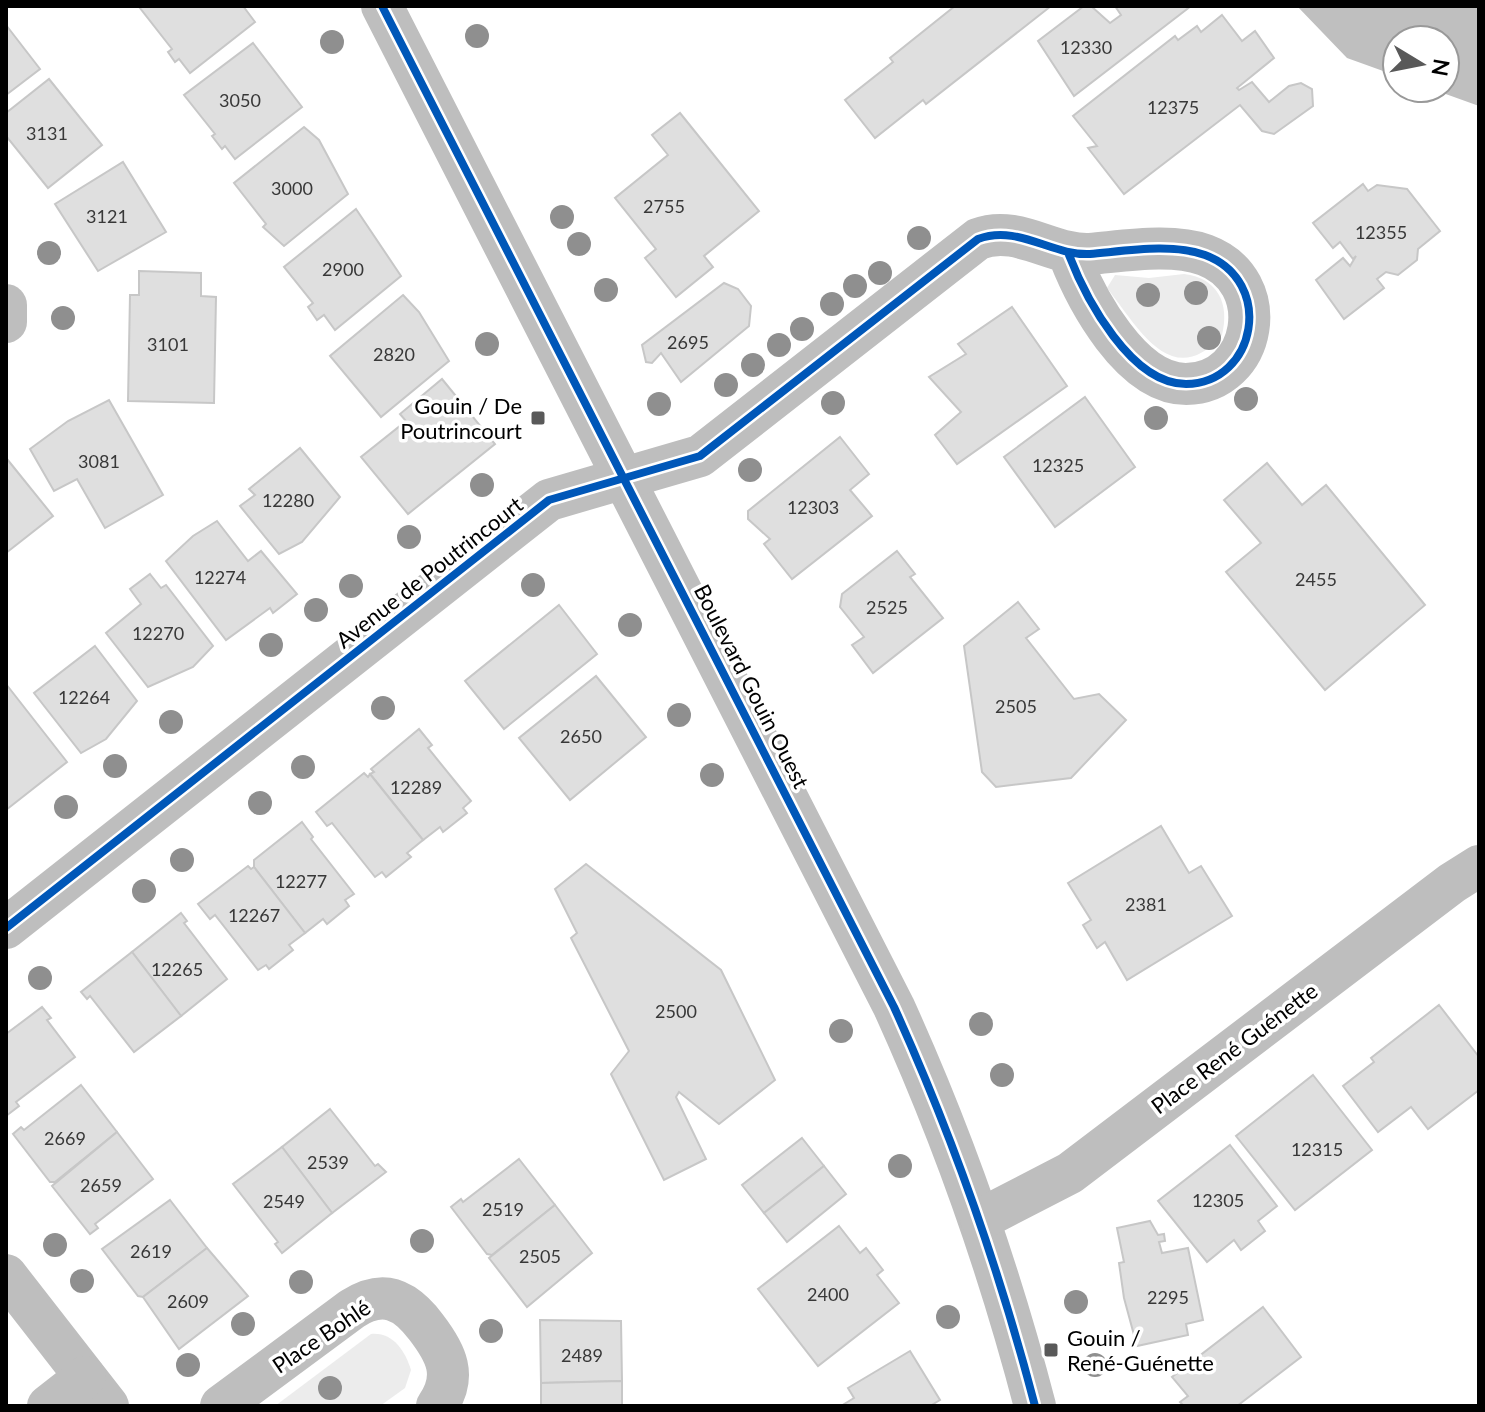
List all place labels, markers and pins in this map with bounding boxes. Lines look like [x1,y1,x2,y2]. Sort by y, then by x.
place label: Gouin / De Poutrincourt [400,392,522,444]
marker: Gouin / De Poutrincourt [529,409,547,427]
place label: Gouin / René-Guénette [1067,1324,1214,1376]
marker: Gouin / René-Guénette [1042,1341,1060,1359]

